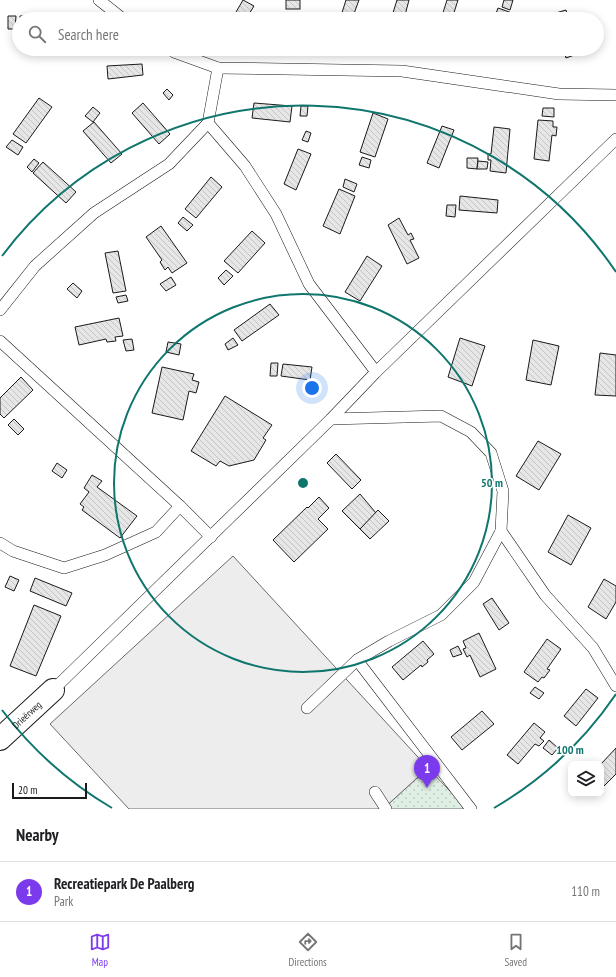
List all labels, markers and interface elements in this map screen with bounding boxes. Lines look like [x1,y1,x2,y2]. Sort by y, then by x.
search box [12,12,604,56]
icon: search [26,23,48,45]
text: Search here [58,25,119,44]
your location [302,378,322,398]
text: 50 m [481,475,503,490]
centre of rings [296,476,310,490]
street label: Drieërweg [9,698,44,731]
text: 100 m [556,742,584,757]
pin: 1 [414,755,440,788]
map controls [568,761,604,797]
button: layers [568,761,604,797]
scale bar [12,781,87,800]
text: 20 m [18,783,37,797]
text: Nearby [16,824,59,846]
text: Recreatiepark De Paalberg [54,874,194,893]
text: 1 [26,883,32,900]
text: 110 m [571,883,600,900]
text: Park [54,893,73,910]
tab: Map [89,931,111,969]
tab: Directions [289,931,327,969]
tab: Saved [504,931,527,969]

